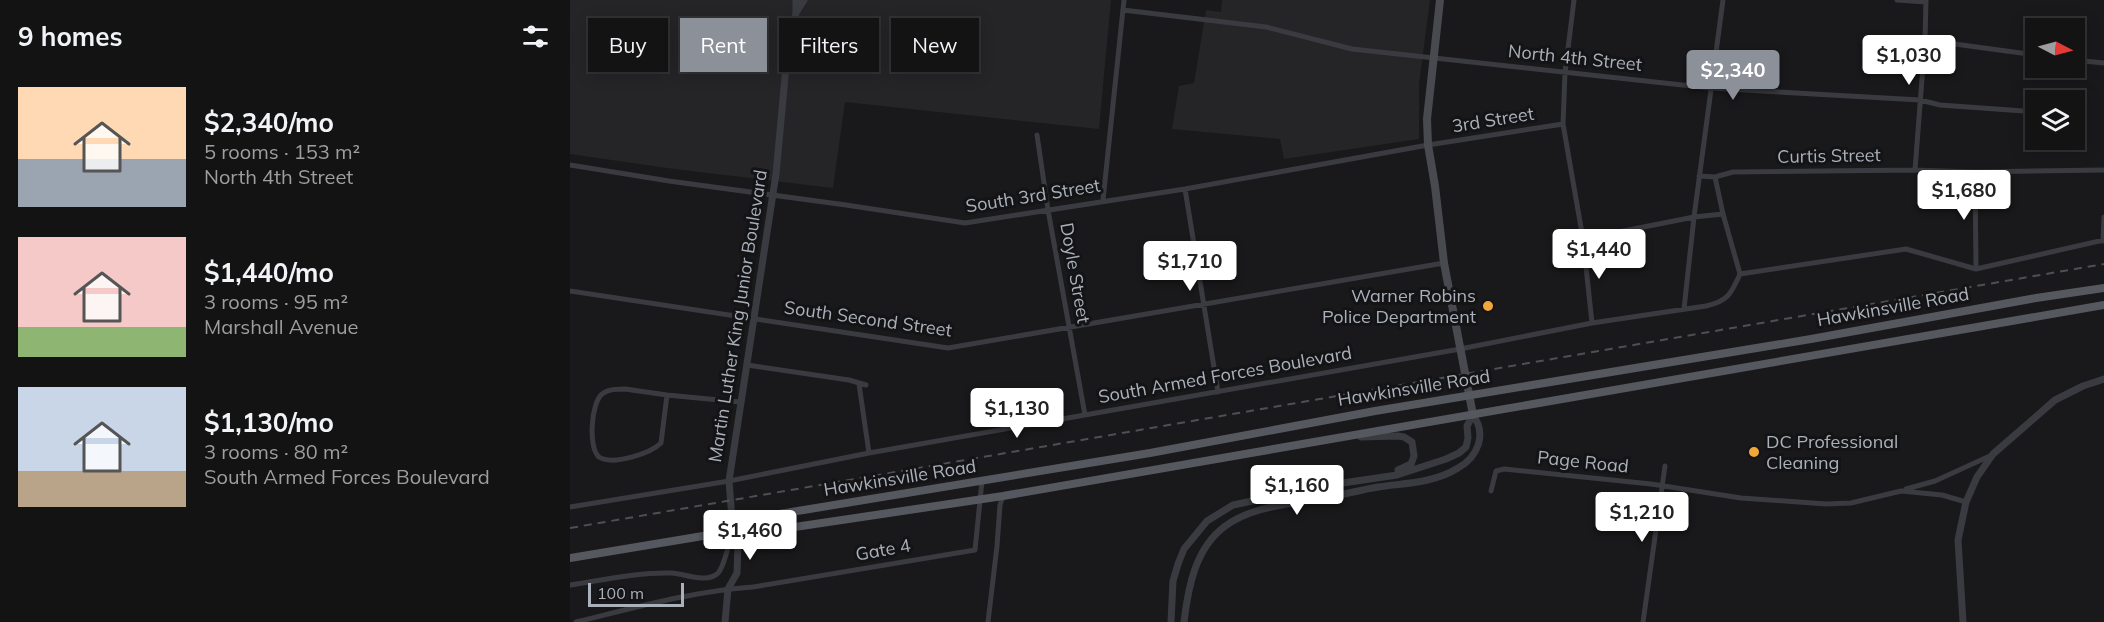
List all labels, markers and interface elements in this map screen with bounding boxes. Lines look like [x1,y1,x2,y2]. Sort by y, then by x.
chip: Buy [588,18,668,72]
chip: Rent [680,18,767,72]
chip: Filters [779,18,879,72]
chip: New [891,18,979,72]
north arrow [2025,18,2085,78]
map controls [2025,18,2085,150]
text: 9 homes [18,20,122,53]
icon: filters [519,20,552,53]
pin: $1,030 [1860,35,1958,86]
street label: North 4th Street [1507,39,1643,76]
text: $1,030 [1877,42,1941,67]
pin: $2,340 [1684,50,1782,101]
text: $2,340 [1701,57,1765,82]
button: layers [2025,90,2085,150]
street label: 3rd Street [1450,102,1535,137]
text: $2,340/mo [204,106,334,139]
icon: home [66,111,138,183]
text: 5 rooms · 153 m² [204,139,360,164]
street label: Curtis Street [1777,143,1881,168]
text: North 4th Street [204,164,353,189]
street label: Martin Luther King Junior Boulevard [703,168,772,464]
pin: $1,680 [1915,170,2013,221]
street label: South 3rd Street [964,174,1102,217]
text: $1,680 [1932,177,1996,202]
street label: Doyle Street [1055,221,1096,325]
pin: $1,440 [1550,229,1648,280]
text: $1,440 [1567,236,1631,261]
pin: $1,710 [1141,241,1239,292]
text: $1,710 [1158,248,1222,273]
text: $1,440/mo [204,256,334,289]
icon: home [66,261,138,333]
street label: Hawkinsville Road [1815,282,1971,331]
place label: Warner Robins Police Department [1322,284,1476,328]
text: 3 rooms · 95 m² [204,289,348,314]
street label: South Second Street [783,295,953,342]
marker: Warner Robins Police Department [1481,299,1495,313]
text: Marshall Avenue [204,314,358,339]
street label: South Armed Forces Boulevard [1096,341,1354,408]
street label: Hawkinsville Road [1336,364,1492,411]
pin: $1,130 [968,388,1066,439]
text: $1,130 [985,395,1049,420]
text: $1,130/mo [204,406,334,439]
icon: home [66,411,138,483]
place label: DC Professional Cleaning [1766,430,1898,474]
text: 3 rooms · 80 m² [204,439,348,464]
street label: Page Road [1536,445,1630,478]
marker: DC Professional Cleaning [1747,445,1761,459]
street label: Hawkinsville Road [822,454,978,501]
text: South Armed Forces Boulevard [204,464,490,489]
pin: $1,160 [1248,465,1346,516]
text: $1,160 [1265,472,1329,497]
pin: $1,210 [1593,492,1691,543]
text: $1,210 [1610,499,1674,524]
pin: $1,460 [701,510,799,561]
text: $1,460 [718,517,782,542]
street label: Gate 4 [854,533,912,566]
scale bar [588,580,684,608]
text: 100 m [597,583,644,603]

